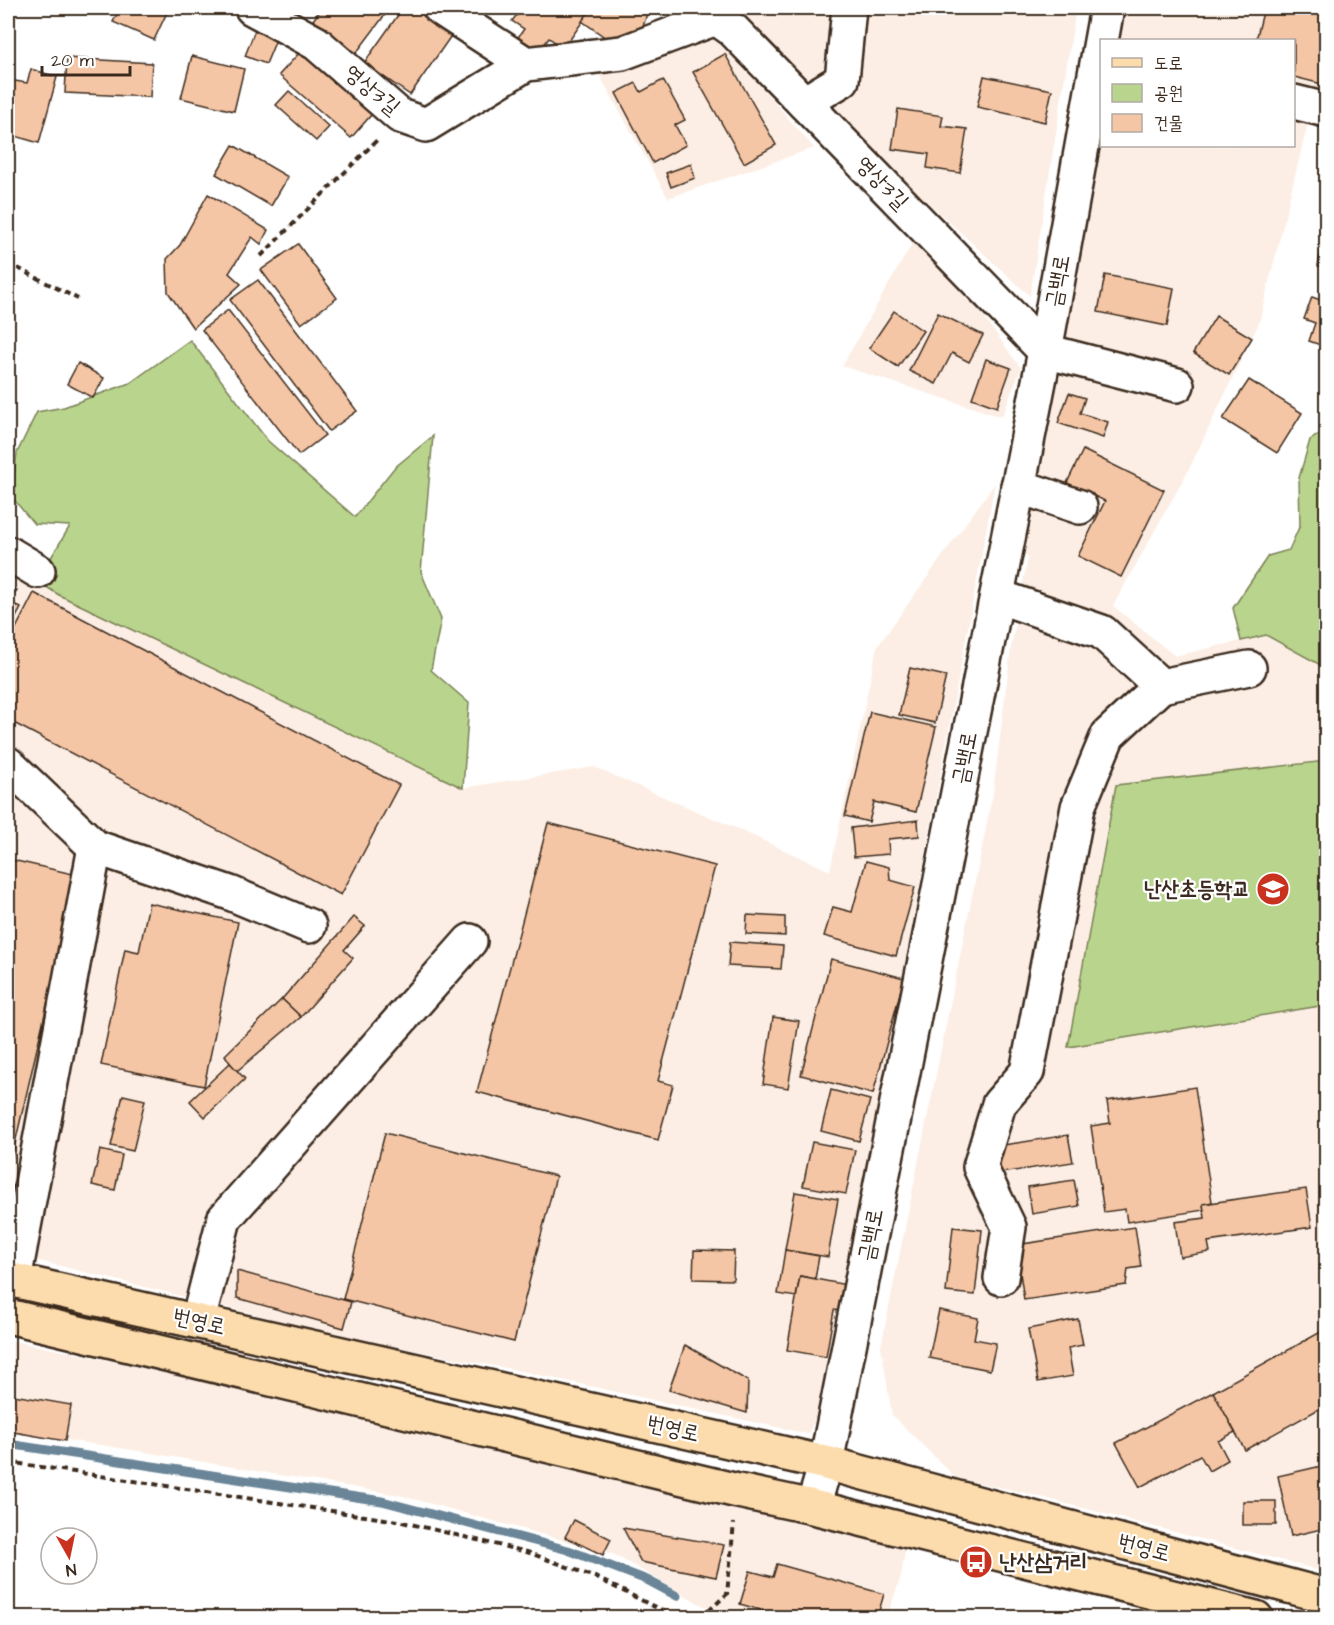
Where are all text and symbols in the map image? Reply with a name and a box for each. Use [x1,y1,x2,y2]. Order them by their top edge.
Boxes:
scale bar [42,39,130,77]
legend [1100,39,1295,147]
text: 20 m [51,48,94,73]
text: 도로 [1154,51,1183,76]
street label: 영상3길 [337,57,407,123]
text: 공원 [1154,81,1183,106]
text: 건물 [1154,111,1183,136]
street label: 영상3길 [849,149,916,217]
street label: 금백로 [1038,252,1078,310]
street label: 금백로 [945,729,985,787]
school or university icon: 난산초등학교 [1255,871,1291,907]
place label: 난산초등학교 [1144,874,1250,905]
street label: 금백로 [851,1206,891,1264]
street label: 번영로 [170,1301,228,1343]
street label: 번영로 [644,1408,702,1450]
north arrow [39,1526,99,1586]
street label: 번영로 [1114,1526,1174,1570]
bus stop icon: 난산삼거리 [958,1544,994,1580]
place label: 난산삼거리 [999,1547,1088,1578]
text: N [65,1558,78,1581]

